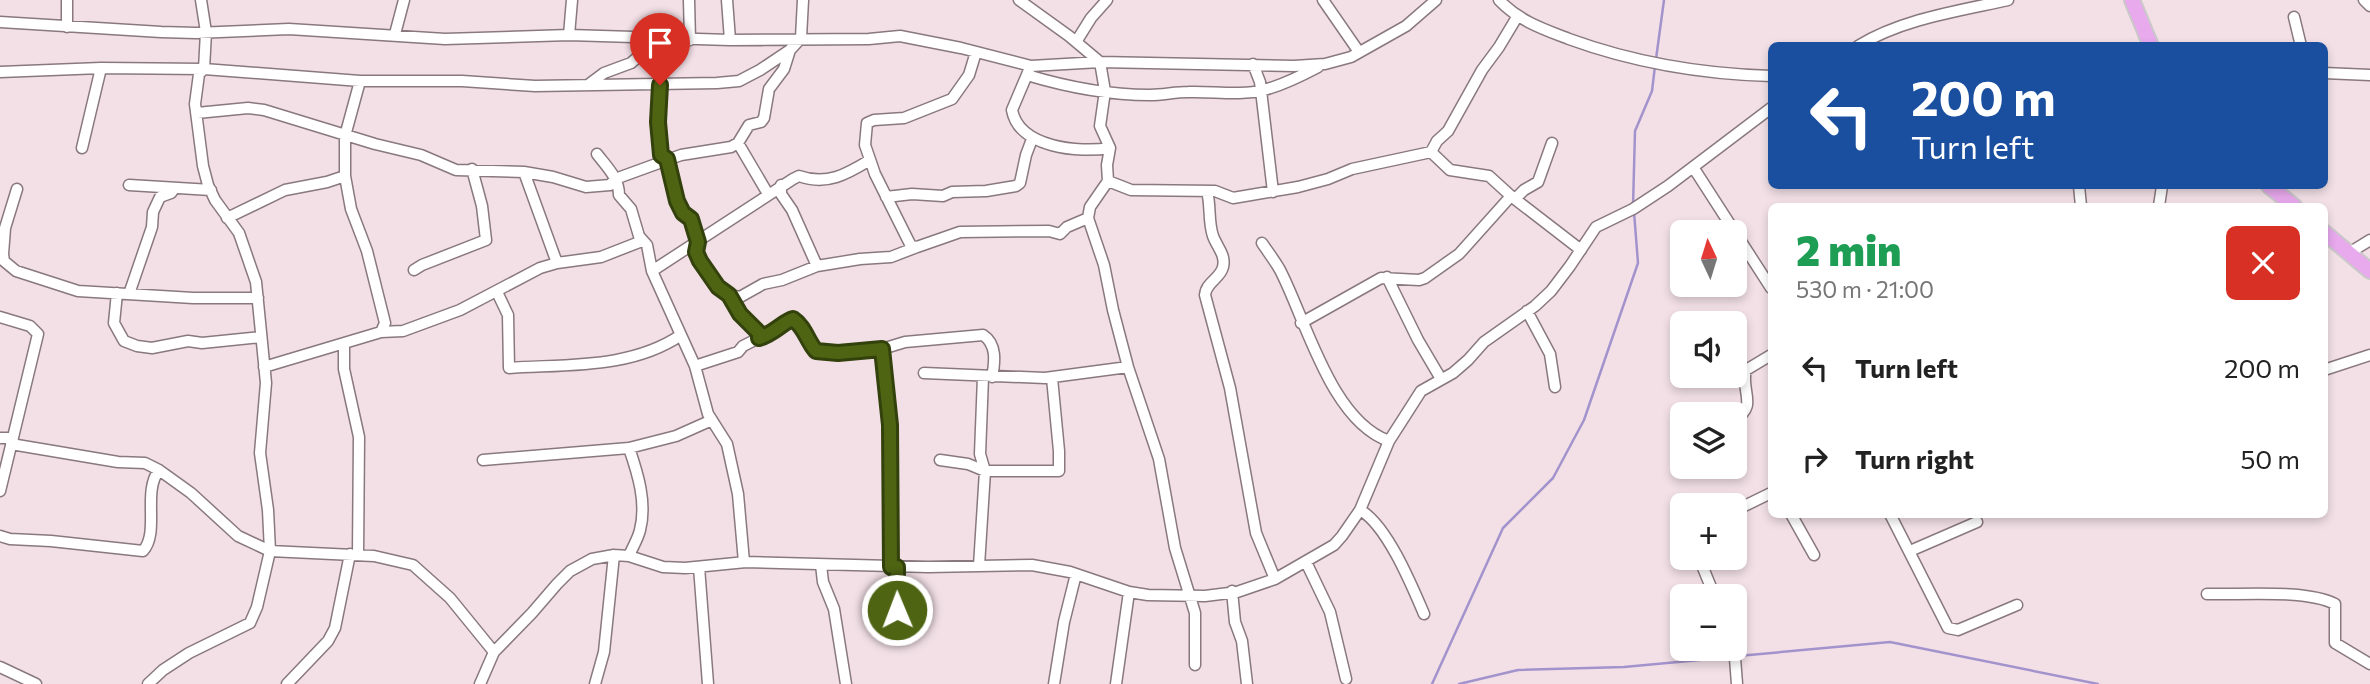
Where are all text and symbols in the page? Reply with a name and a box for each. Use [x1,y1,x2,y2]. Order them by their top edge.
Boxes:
pin [630,13,690,85]
icon: arrive [641,24,679,62]
text: 200 m [1911,66,2056,126]
icon: left [1796,70,1887,161]
text: Turn left [1911,126,2035,166]
north arrow [1670,220,1746,298]
map controls [1670,220,1747,661]
text: 2 min [1796,223,1902,275]
button: close [2226,226,2300,300]
text: 530 m · 21:00 [1796,275,1934,303]
button: sound [1670,311,1747,388]
icon: left [1796,349,1834,387]
text: Turn left [1855,352,1958,383]
text: 200 m [2224,352,2300,383]
button: layers [1670,402,1747,479]
icon: right [1796,440,1834,478]
text: Turn right [1855,443,1974,474]
text: 50 m [2240,443,2300,474]
button: + [1670,493,1747,570]
position arrow [860,573,934,647]
button: − [1670,584,1747,661]

